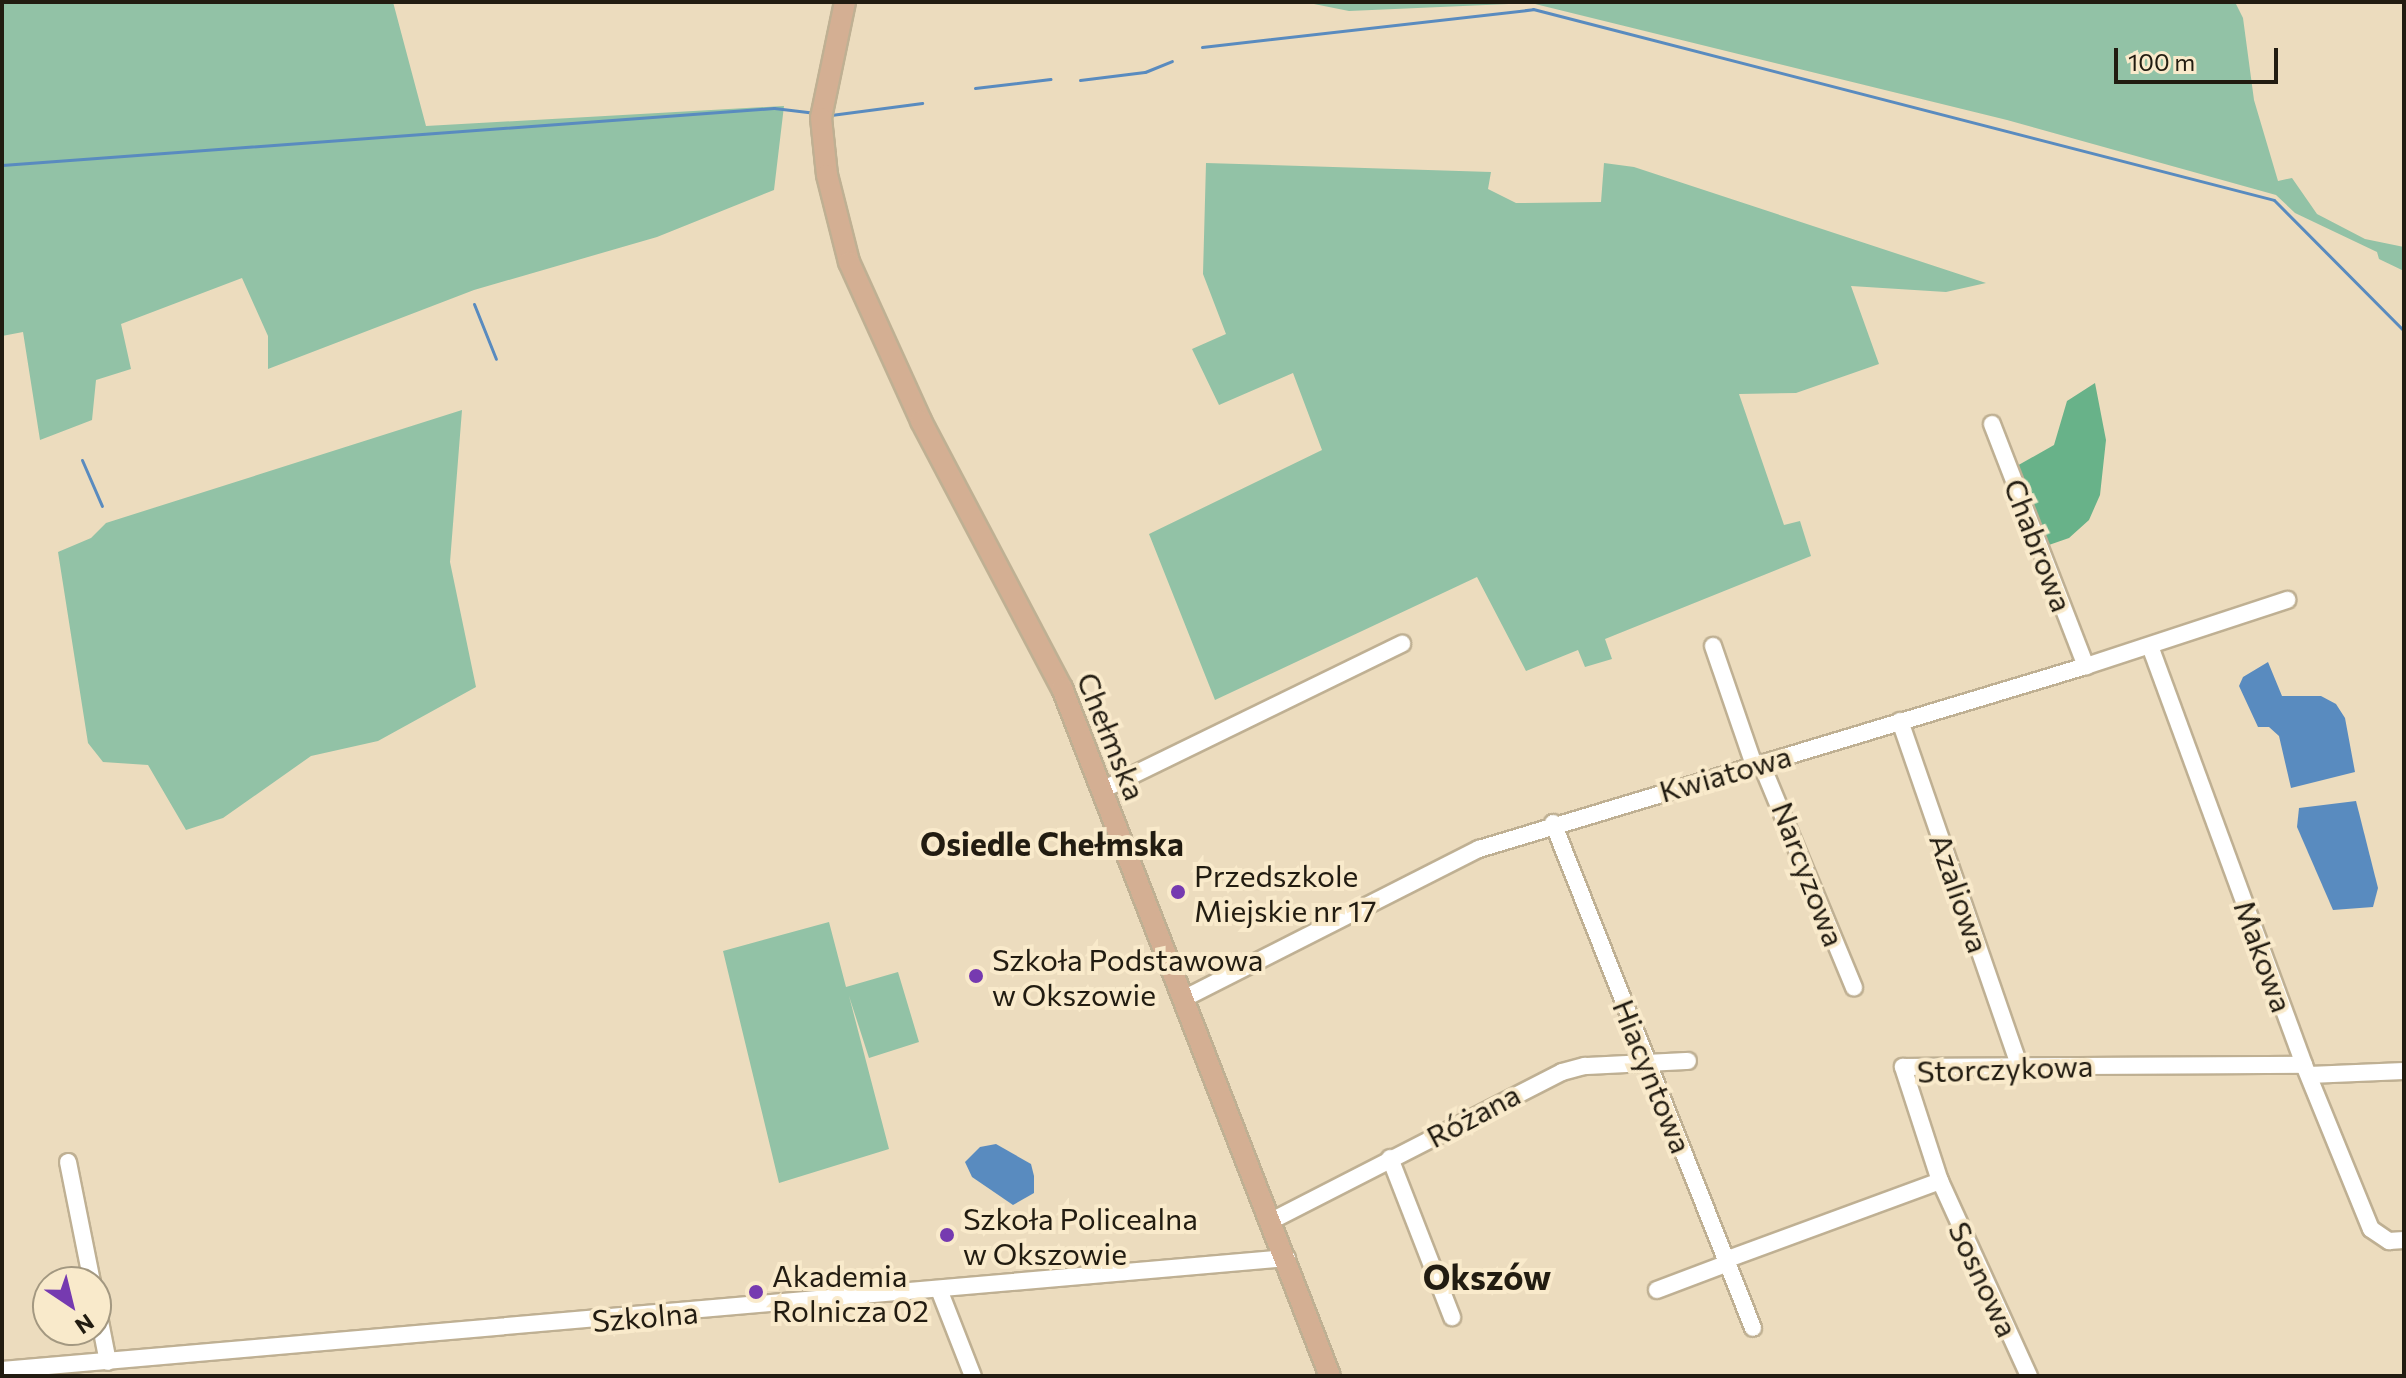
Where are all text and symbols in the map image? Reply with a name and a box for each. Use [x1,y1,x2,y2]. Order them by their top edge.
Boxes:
scale bar [2118,32,2282,82]
text: 100 m [2128,47,2195,76]
street label: Chabrowa [1997,473,2081,617]
street label: Chełmska [1070,667,1154,805]
street label: Kwiatowa [1655,737,1795,809]
street label: Narcyzowa [1765,797,1853,951]
district label: Osiedle Chełmska [920,824,1184,862]
street label: Azaliowa [1923,829,1997,957]
place label: Przedszkole Miejskie nr 17 [1194,857,1377,928]
marker: Przedszkole Miejskie nr 17 [1169,883,1187,901]
street label: Makowa [2227,895,2301,1017]
place label: Szkoła Podstawowa w Okszowie [992,941,1264,1012]
marker: Szkoła Podstawowa w Okszowie [967,967,985,985]
street label: Hiacyntowa [1606,994,1700,1158]
street label: Storczykowa [1916,1047,2094,1089]
street label: Różana [1420,1076,1526,1154]
place label: Szkoła Policealna w Okszowie [963,1200,1198,1270]
street label: Sosnowa [1942,1216,2026,1342]
marker: Szkoła Policealna w Okszowie [938,1226,956,1244]
place label: Akademia Rolnicza 02 [772,1257,929,1328]
district label: Okszów [1423,1257,1551,1297]
north arrow [32,1266,112,1346]
marker: Akademia Rolnicza 02 [747,1283,765,1301]
street label: Szkolna [590,1293,700,1339]
text: N [70,1309,99,1340]

